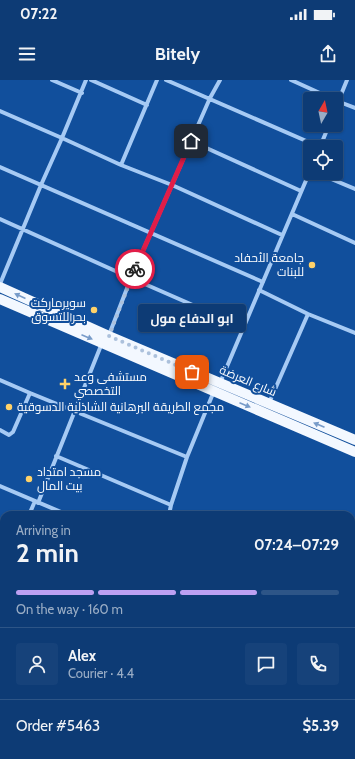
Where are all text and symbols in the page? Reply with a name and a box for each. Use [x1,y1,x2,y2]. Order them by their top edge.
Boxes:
text: 07:22 [20,5,57,23]
icon: menu [16,43,38,65]
text: Bitely [155,43,200,65]
icon: share [317,43,339,65]
north arrow [303,92,343,132]
map controls [303,92,343,180]
pin [174,124,208,158]
icon: home [180,130,202,152]
button: locate [303,140,343,180]
courier [115,249,155,289]
place label: جامعة الأحفاد للبنات [234,250,304,279]
icon: bike [124,258,146,280]
marker: جامعة الأحفاد للبنات [307,260,317,270]
one-way arrow [14,293,25,299]
place label: سوپرمارکت بحر للتسوق [31,295,86,324]
callout: ابو الدفاع مول [138,304,246,332]
marker: سوپرمارکت بحر للتسوق [89,305,99,315]
text: ابو الدفاع مول [150,310,234,326]
one-way arrow [82,334,94,340]
pin [175,355,209,389]
icon: bag [181,361,203,383]
street label: شارع العرضة [217,362,279,400]
place label: مستشفى وعد التخصصي [74,369,147,401]
marker: مستشفى وعد التخصصي [59,378,71,390]
place label: مجمع الطريقة البرهانية الشاذلية الدسوقية [17,399,224,415]
marker: مجمع الطريقة البرهانية الشاذلية الدسوقية [4,402,14,412]
one-way arrow [240,402,252,408]
one-way arrow [314,422,325,428]
place label: مسجد امتداد بيت المال [37,464,101,493]
marker: مسجد امتداد بيت المال [24,474,34,484]
text: Arriving in [16,522,71,538]
text: 07:24–07:29 [254,536,339,554]
text: 2 min [16,537,79,569]
text: On the way · 160 m [16,601,123,617]
button: person [16,643,58,685]
button: chat [245,643,287,685]
button: phone [297,643,339,685]
text: Alex [68,647,96,665]
text: Courier · 4.4 [68,665,134,681]
text: Order #5463 [16,717,100,735]
text: $5.39 [302,717,339,735]

